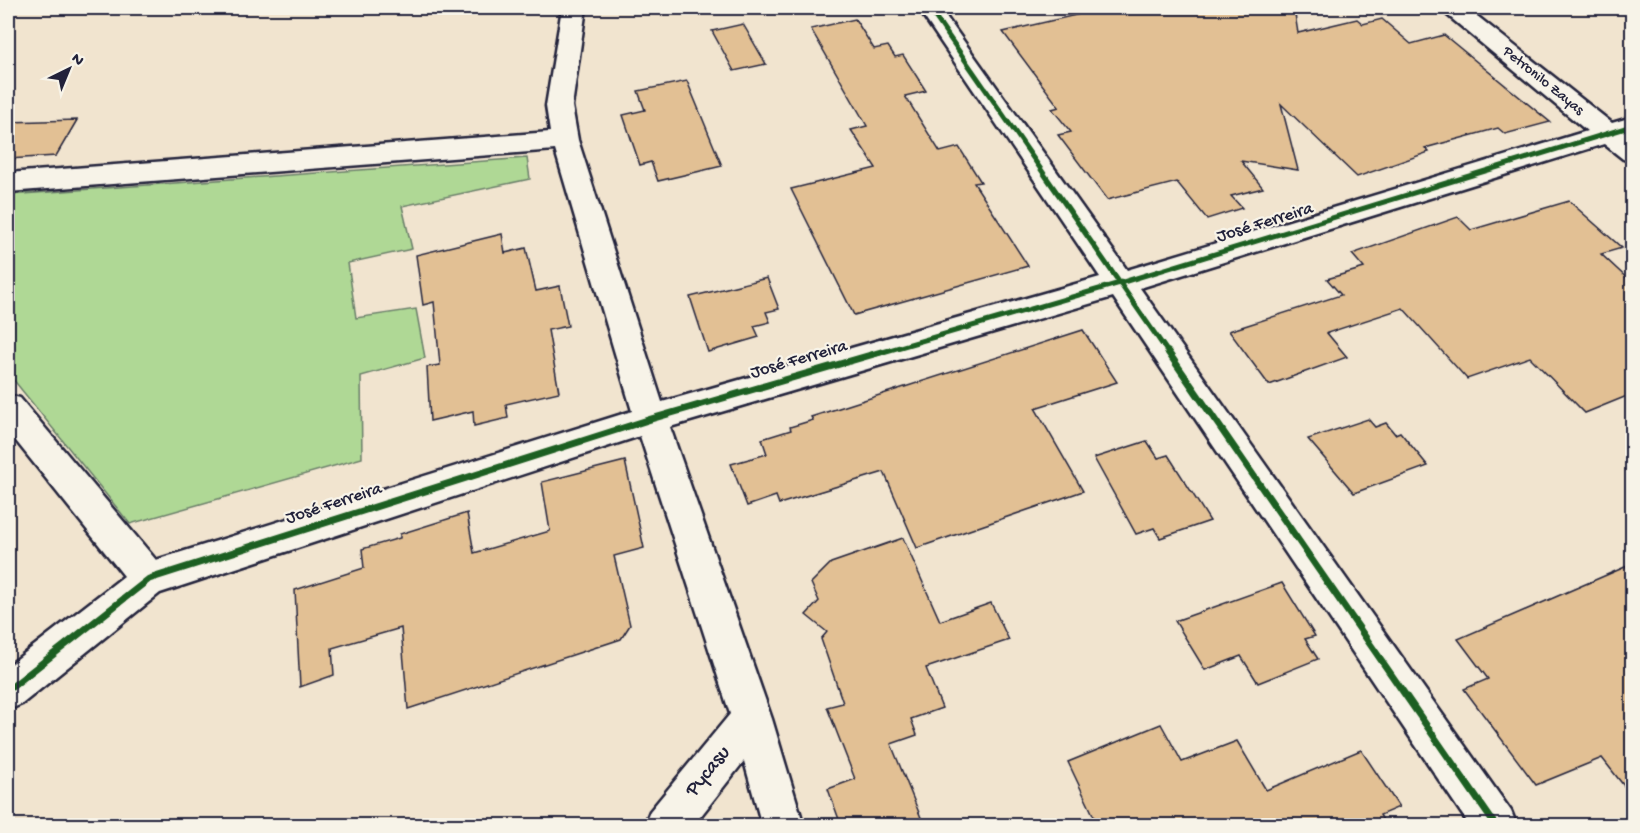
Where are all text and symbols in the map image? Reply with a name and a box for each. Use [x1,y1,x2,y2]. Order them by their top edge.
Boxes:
north arrow [39,39,99,99]
street label: Petronilo Zayas [1498,42,1588,120]
text: N [67,50,88,71]
street label: José Ferreira [1214,198,1317,248]
street label: José Ferreira [748,336,851,384]
street label: José Ferreira [283,478,386,529]
street label: Pycasu [680,741,737,803]

